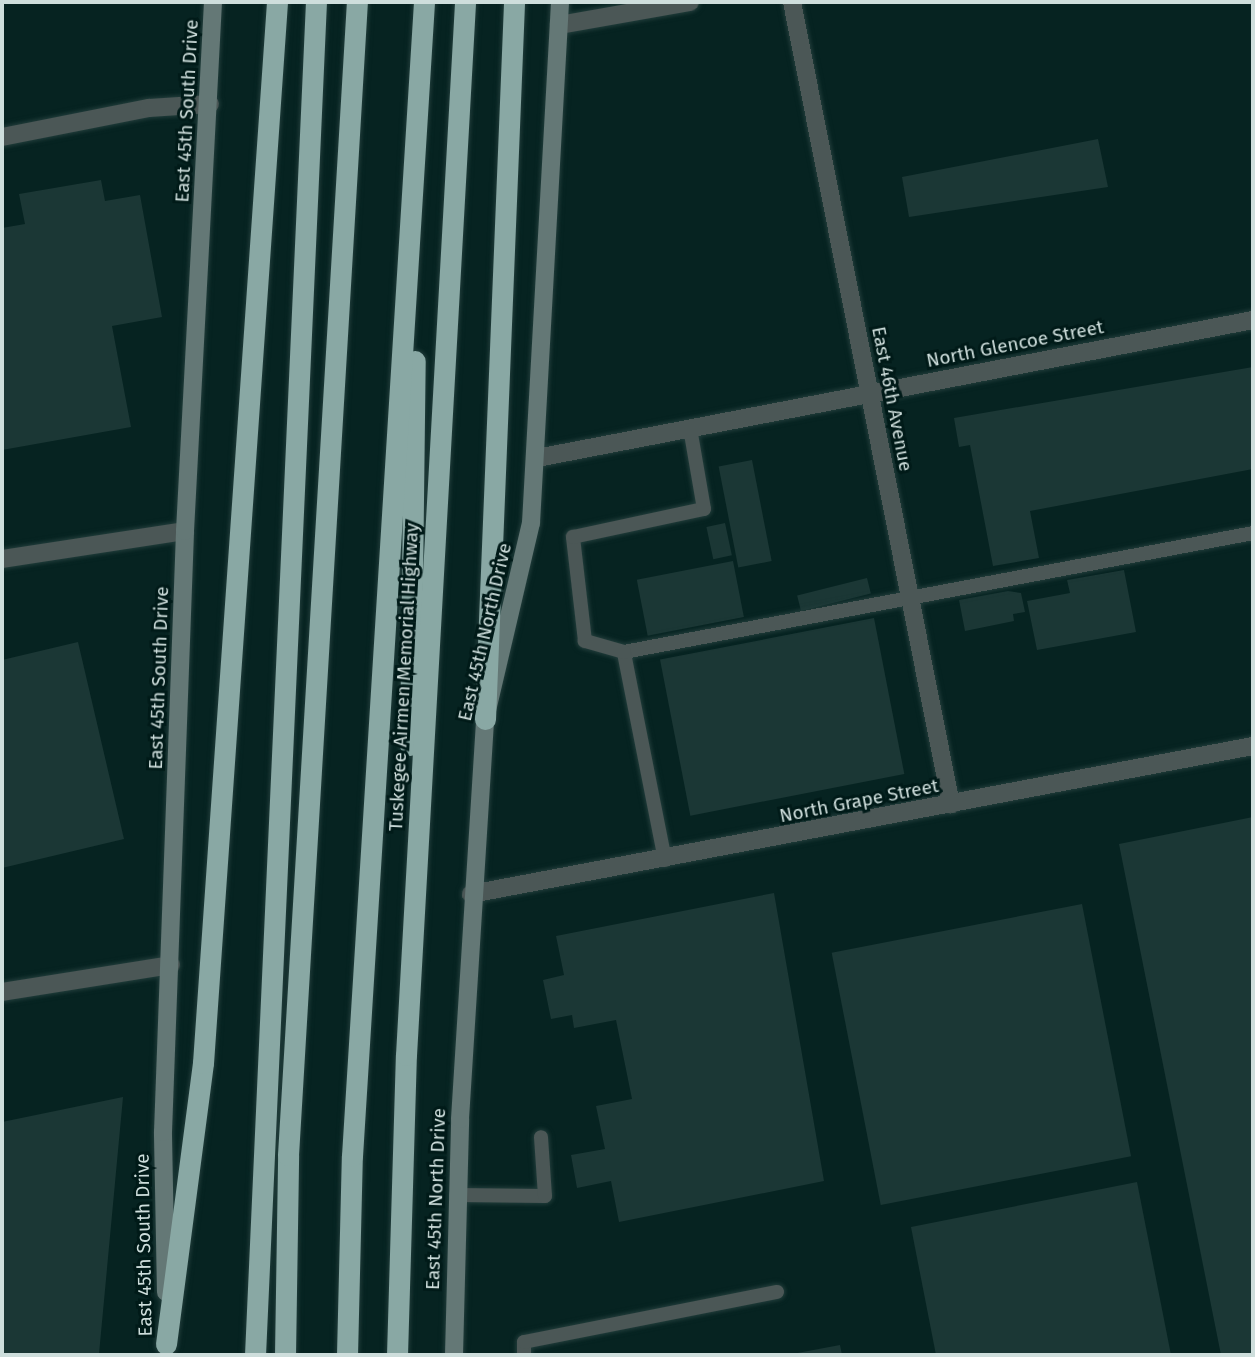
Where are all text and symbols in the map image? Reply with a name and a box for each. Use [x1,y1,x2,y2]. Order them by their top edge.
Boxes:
street label: East 45th South Drive [171,19,203,203]
street label: North Glencoe Street [924,316,1106,372]
street label: East 46th Avenue [867,325,917,473]
street label: Tuskegee Airmen Memorial Highway [385,522,423,832]
street label: East 45th North Drive [453,541,517,723]
street label: East 45th South Drive [144,586,174,770]
street label: North Grape Street [777,774,941,828]
street label: East 45th North Drive [421,1108,451,1290]
street label: East 45th South Drive [131,1153,157,1337]

